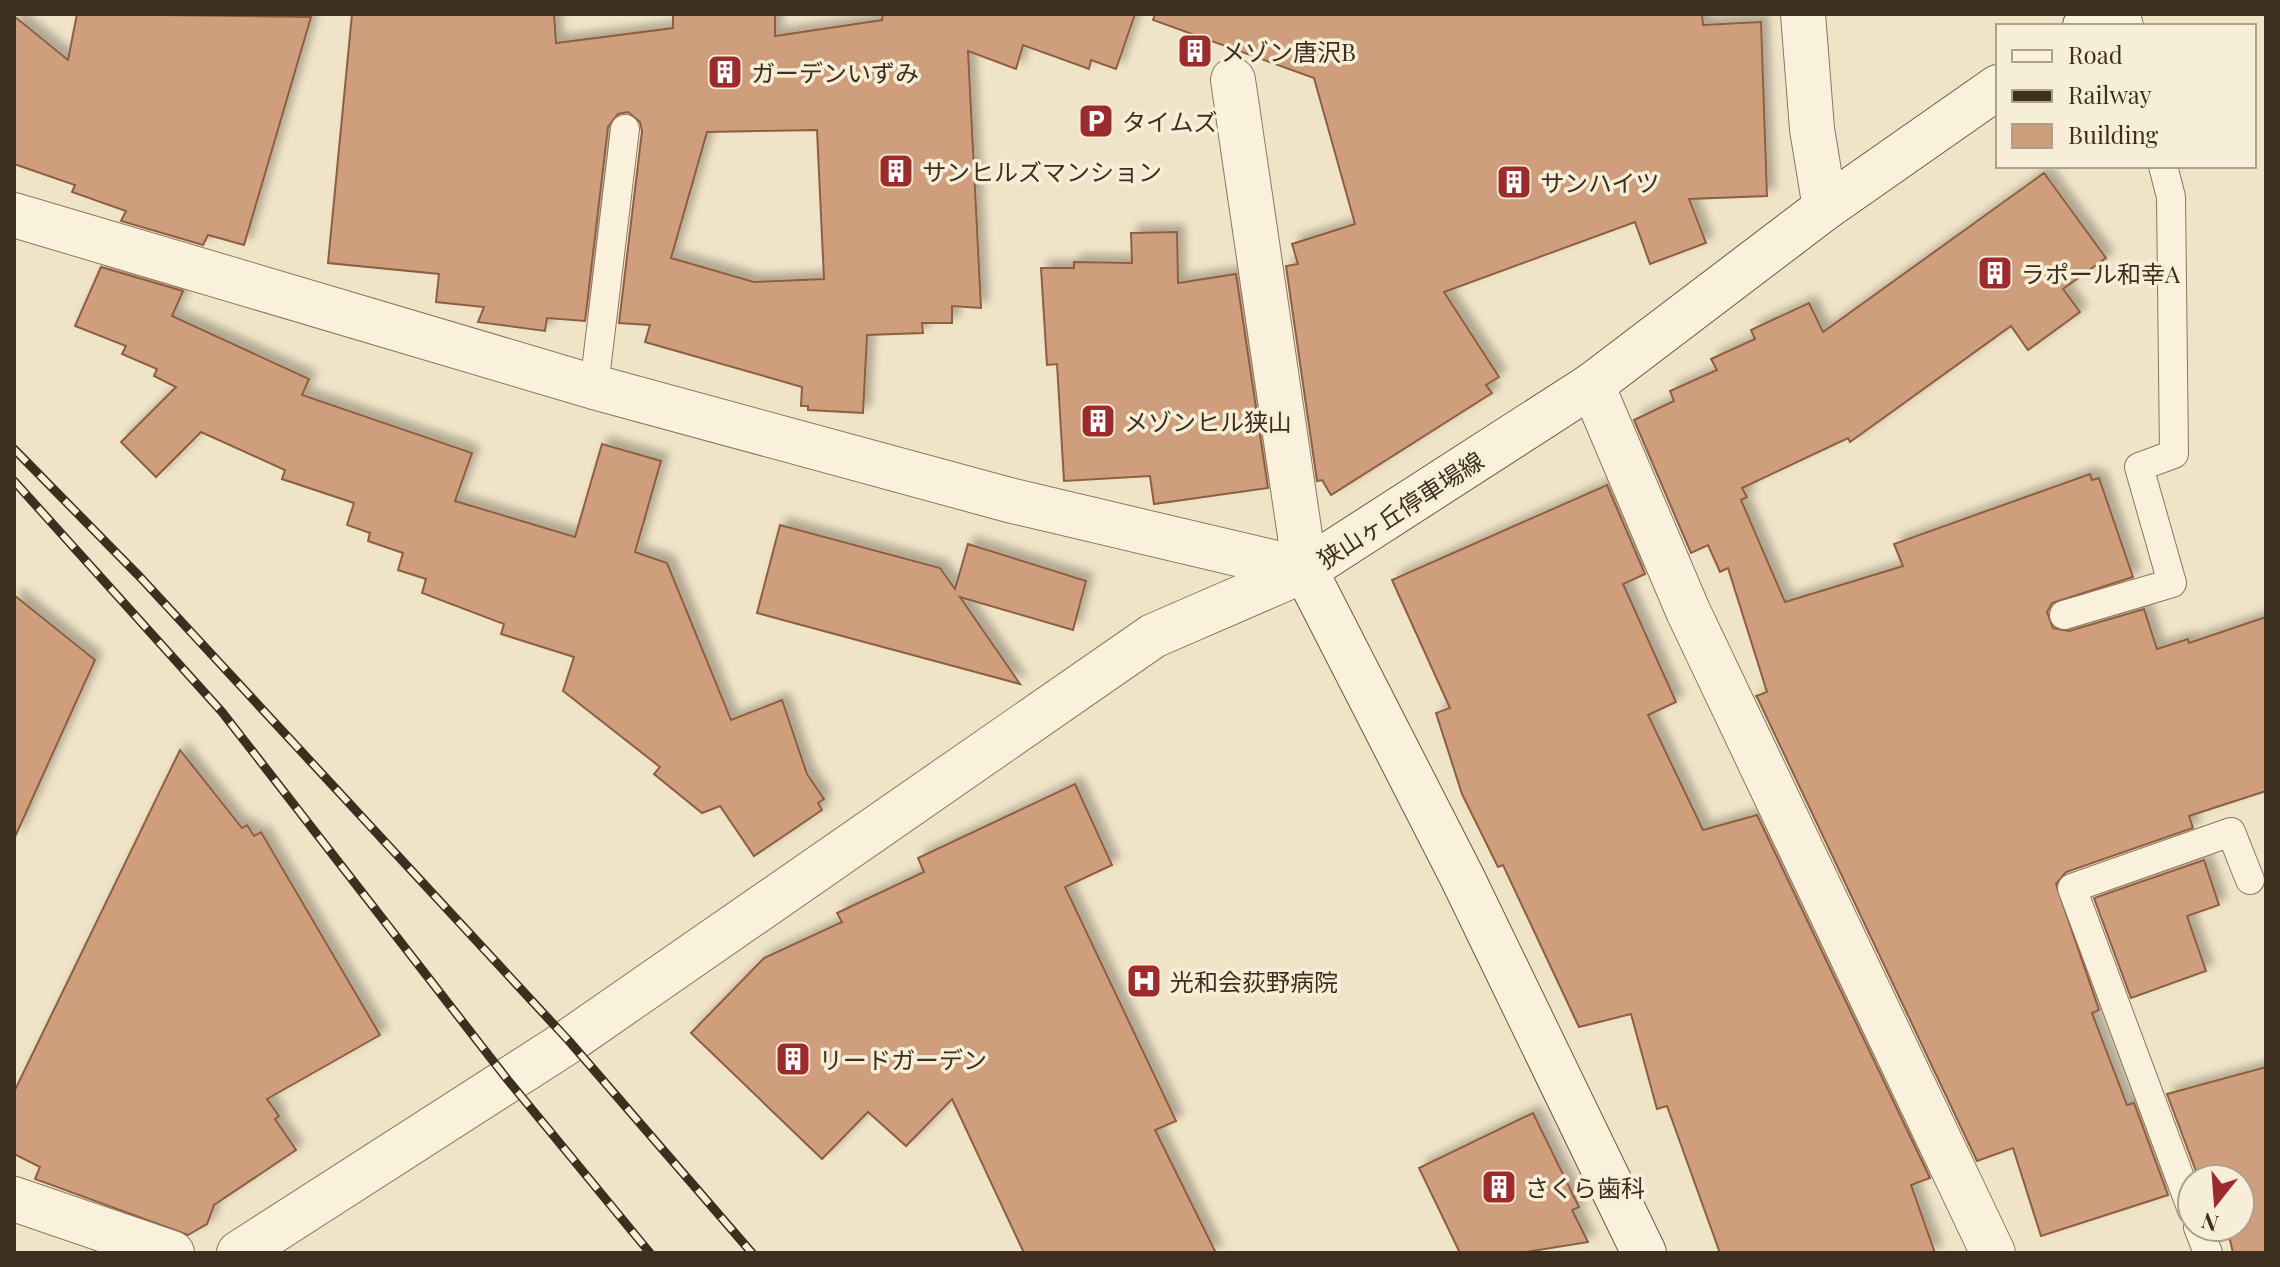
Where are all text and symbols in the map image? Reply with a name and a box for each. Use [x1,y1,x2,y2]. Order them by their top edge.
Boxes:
legend [1996,24,2256,168]
building icon: メゾン唐沢B [1176,32,1214,70]
place label: メゾン唐沢B [1221,35,1356,67]
text: Road [2068,38,2123,70]
building icon: ガーデンいずみ [706,53,744,91]
place label: ガーデンいずみ [751,56,919,88]
text: Railway [2068,78,2152,110]
parking icon: タイムズ [1077,102,1115,140]
place label: タイムズ [1122,105,1218,137]
text: Building [2068,118,2159,150]
building icon: サンヒルズマンション [877,152,915,190]
place label: サンヒルズマンション [922,155,1162,187]
building icon: サンハイツ [1495,163,1533,201]
place label: サンハイツ [1540,166,1660,198]
building icon: ラポール和幸A [1976,254,2014,292]
place label: ラポール和幸A [2021,257,2181,289]
building icon: メゾンヒル狭山 [1079,402,1117,440]
place label: メゾンヒル狭山 [1124,405,1292,437]
street label: 狭山ヶ丘停車場線 [1311,443,1489,575]
hospital icon: 光和会荻野病院 [1125,962,1163,1000]
place label: 光和会荻野病院 [1170,965,1338,997]
building icon: リードガーデン [774,1040,812,1078]
place label: リードガーデン [819,1043,987,1075]
north arrow [2176,1163,2256,1243]
building icon: さくら歯科 [1480,1168,1518,1206]
place label: さくら歯科 [1525,1171,1645,1203]
text: N [2198,1206,2222,1240]

